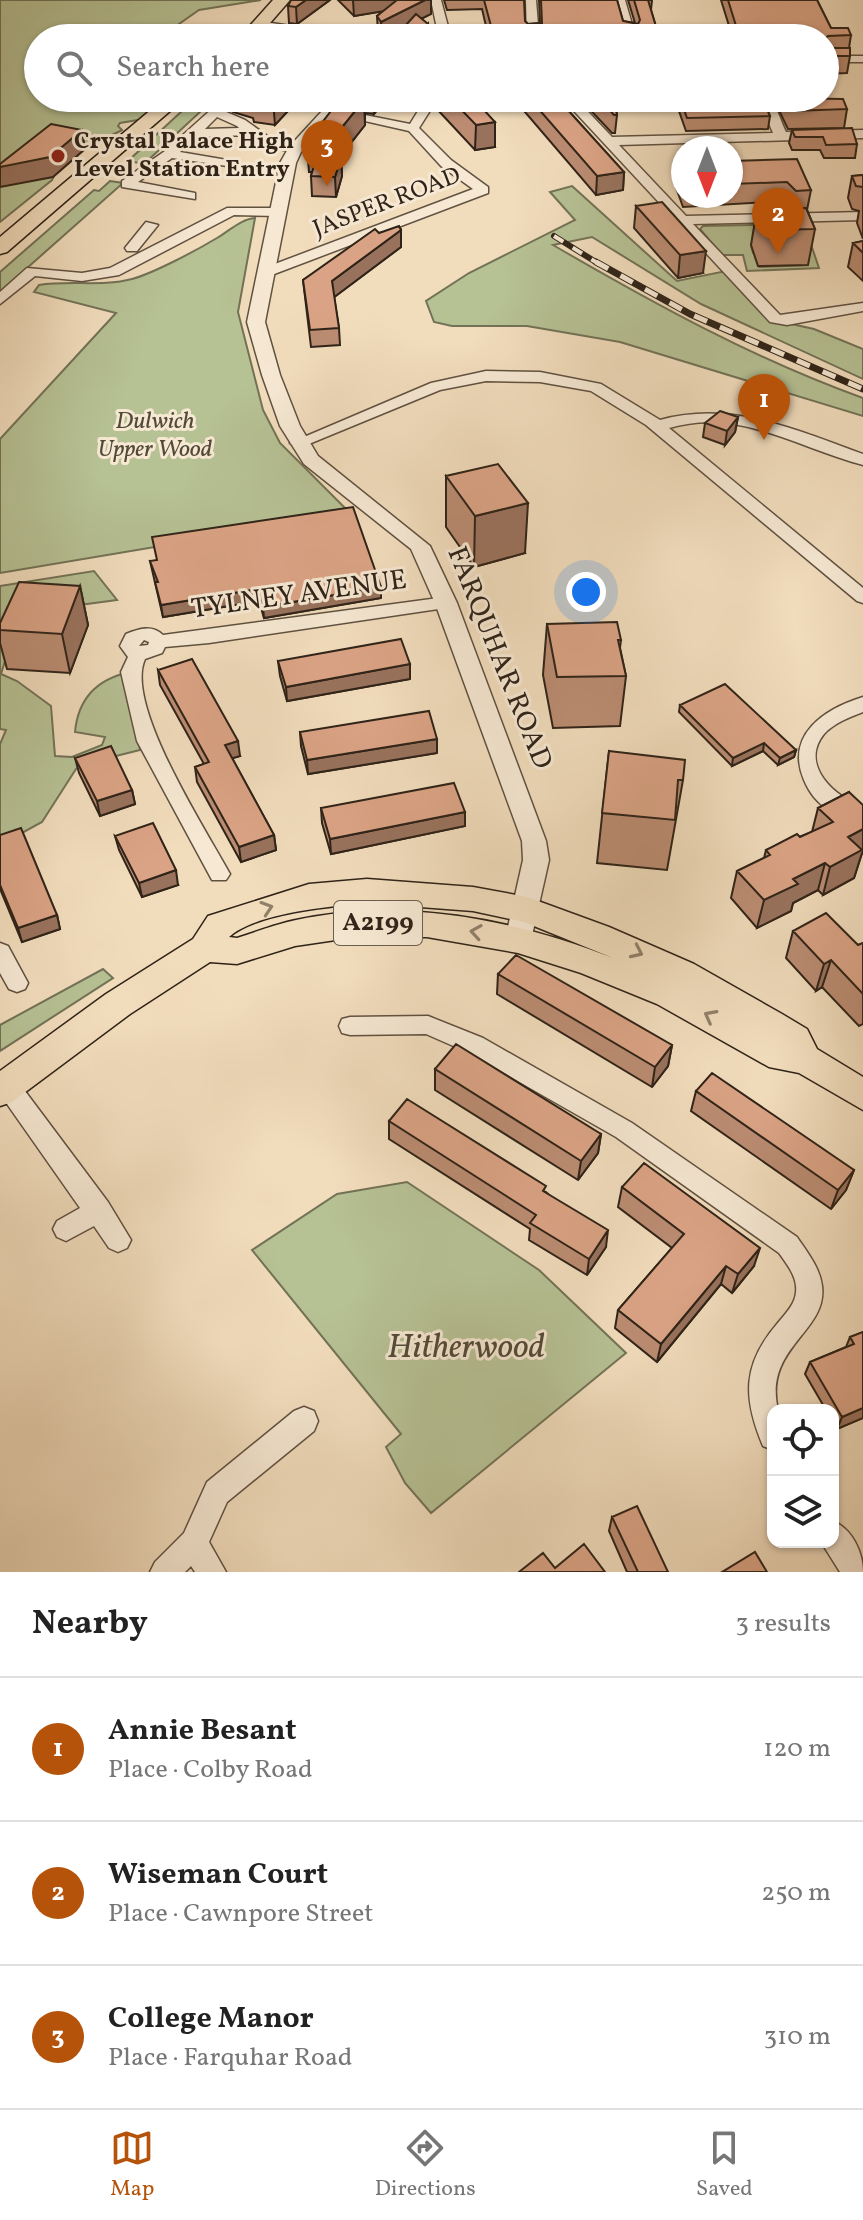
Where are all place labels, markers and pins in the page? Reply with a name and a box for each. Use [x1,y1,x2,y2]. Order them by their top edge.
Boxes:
pin: 3 [301,120,353,186]
place label: Crystal Palace High Level Station Entry [74,125,294,187]
marker: Crystal Palace High Level Station Entry [49,147,67,165]
pin: 2 [752,188,804,254]
pin: 1 [738,374,790,440]

